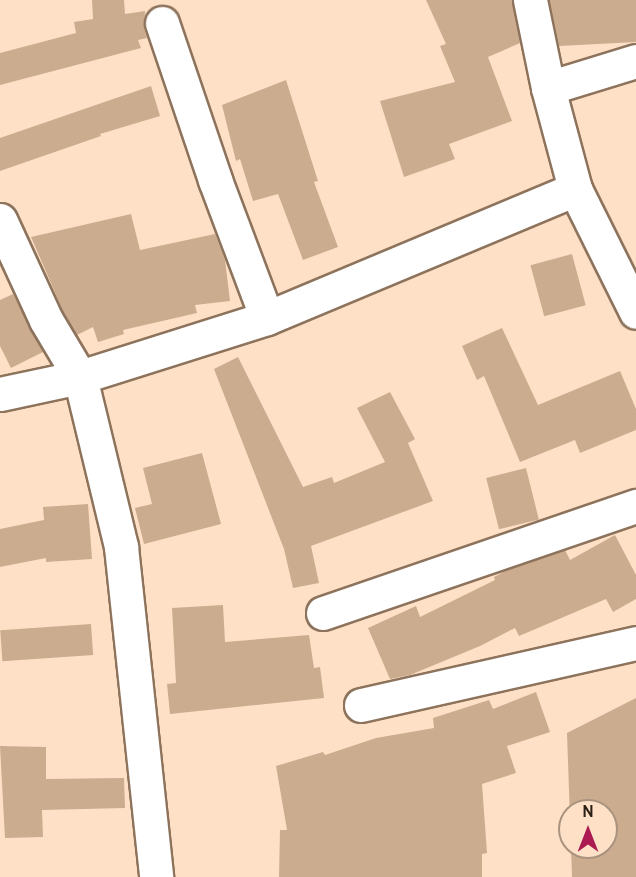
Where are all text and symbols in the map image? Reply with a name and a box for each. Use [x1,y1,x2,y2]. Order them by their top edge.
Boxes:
north arrow [558,799,618,859]
text: N [582,803,594,823]

